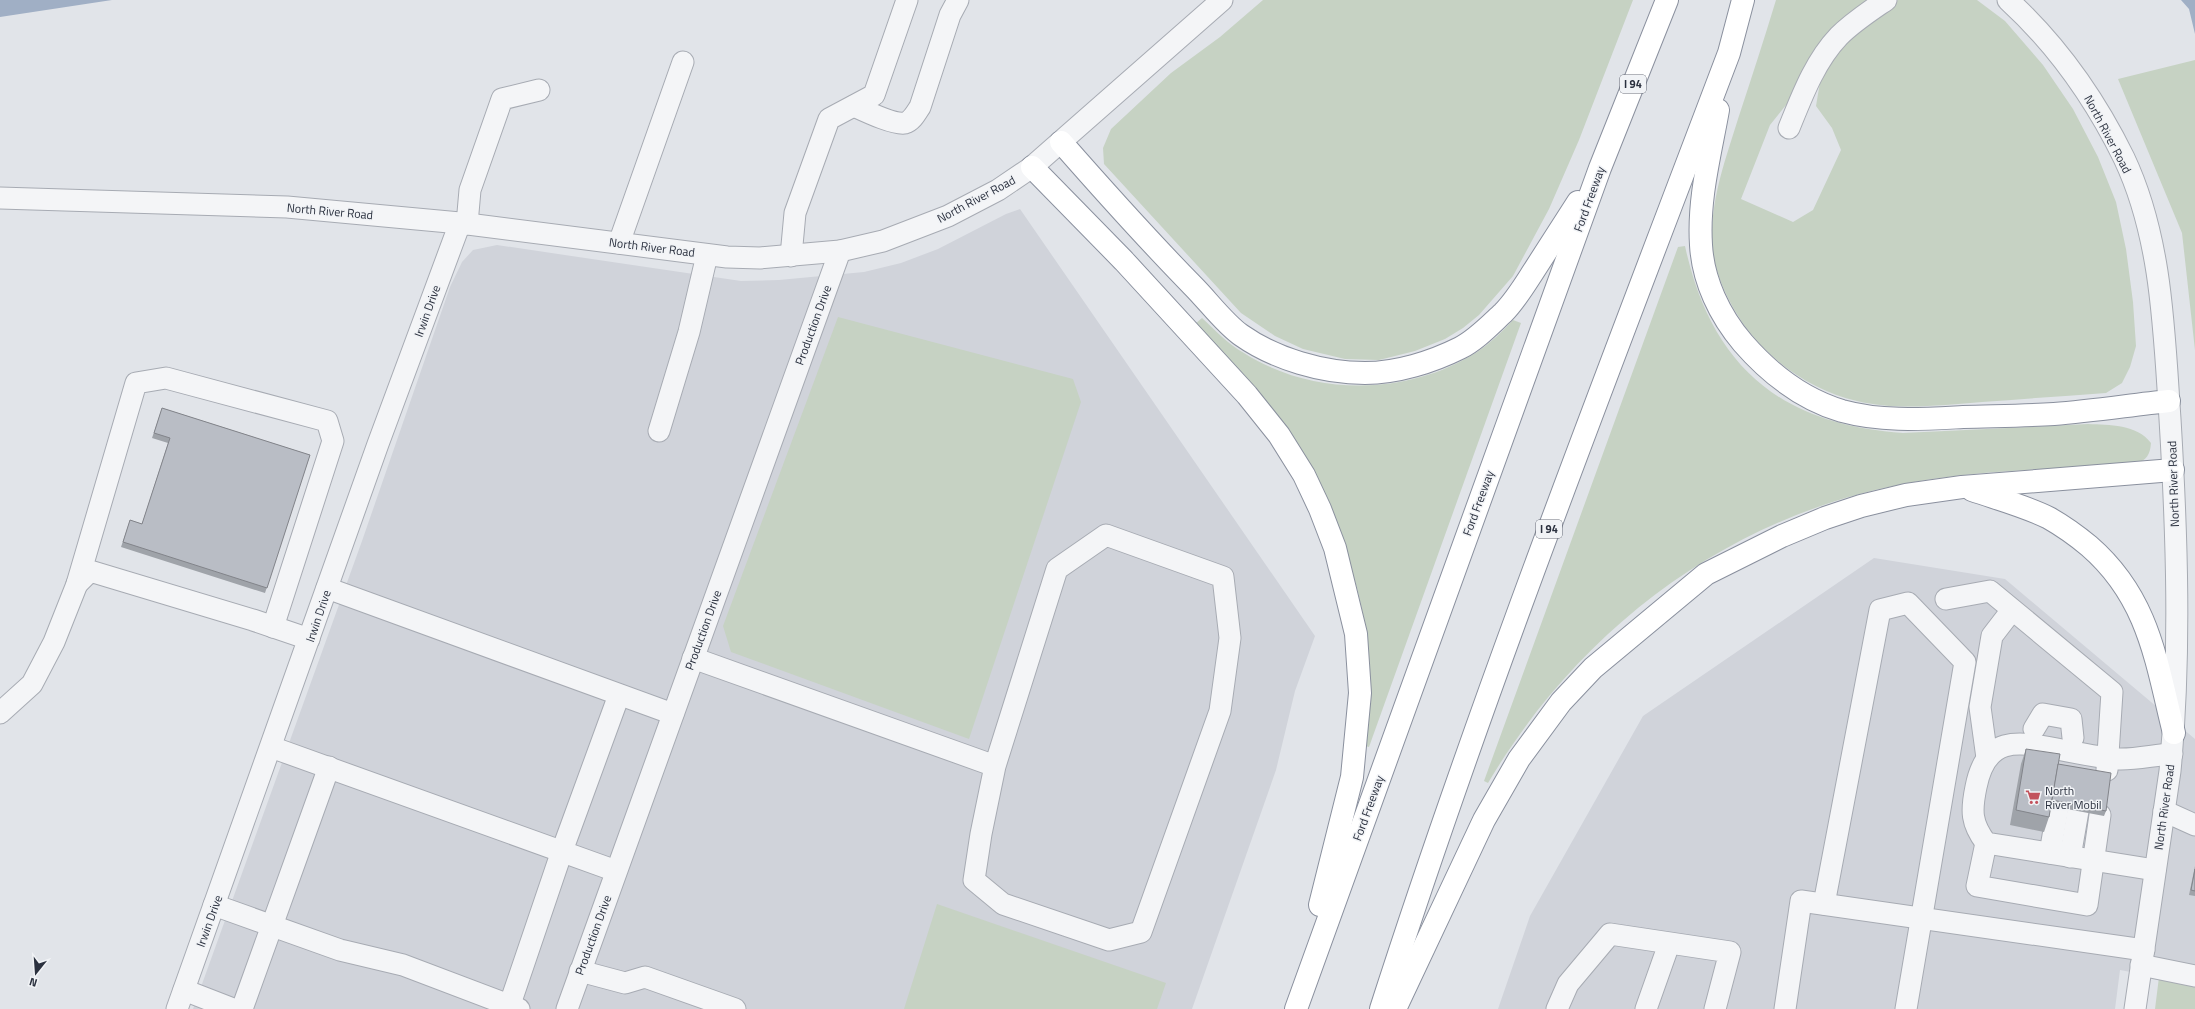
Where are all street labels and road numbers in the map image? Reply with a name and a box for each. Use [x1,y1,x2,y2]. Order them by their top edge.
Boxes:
road number: I 94 [1620,75,1646,93]
street label: North River Road [2079,91,2137,177]
street label: Ford Freeway [1568,163,1610,234]
street label: North River Road [933,170,1019,228]
street label: North River Road [286,198,374,224]
street label: North River Road [608,232,696,262]
street label: Irwin Drive [409,282,445,340]
street label: Production Drive [790,282,836,368]
street label: North River Road [2162,441,2184,527]
street label: Ford Freeway [1457,467,1499,538]
road number: I 94 [1536,520,1562,538]
street label: Irwin Drive [300,587,336,645]
street label: Production Drive [680,587,726,673]
street label: North River Road [2149,763,2179,851]
street label: Ford Freeway [1347,772,1389,843]
street label: Irwin Drive [191,892,227,950]
street label: Production Drive [570,892,616,978]

